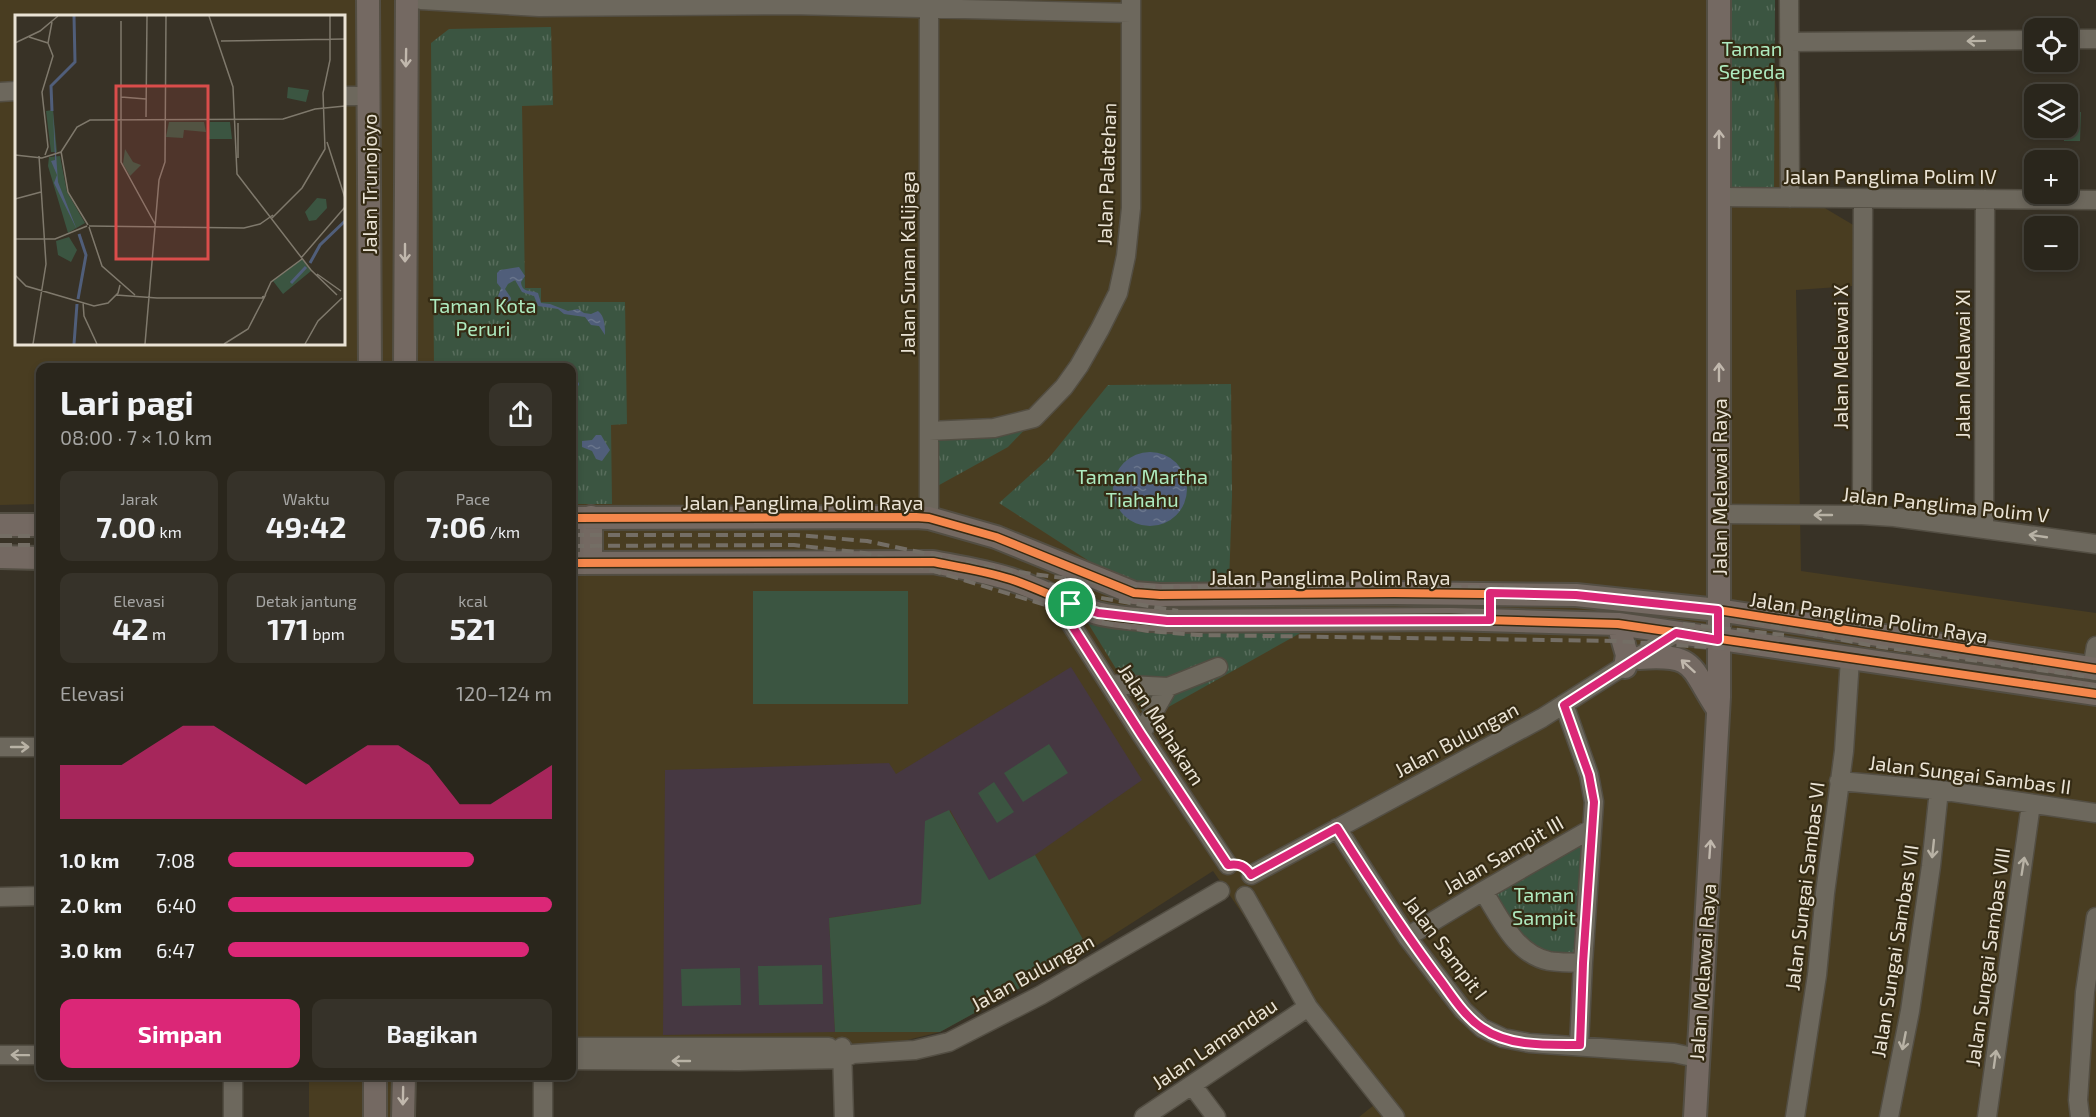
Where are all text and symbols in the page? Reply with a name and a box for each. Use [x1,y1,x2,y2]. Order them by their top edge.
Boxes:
inset map [15,15,345,345]
map controls [2024,18,2078,270]
button: locate [2024,18,2078,72]
one-way arrow [1966,35,1986,47]
park label: Taman Sepeda [1719,36,1785,83]
one-way arrow [400,48,412,68]
button: layers [2024,84,2078,138]
street label: Jalan Palatehan [1092,102,1120,246]
street label: Jalan Trunojoyo [357,114,381,254]
one-way arrow [1713,129,1725,149]
button: + [2024,150,2078,204]
street label: Jalan Panglima Polim IV [1783,164,1997,188]
street label: Jalan Sunan Kalijaga [895,171,919,355]
button: − [2024,216,2078,270]
one-way arrow [399,243,411,263]
street label: Jalan Melawai X [1828,285,1852,429]
street label: Jalan Melawai XI [1950,289,1974,439]
park label: Taman Kota Peruri [430,293,536,340]
one-way arrow [1713,362,1725,382]
text: Lari pagi [60,382,194,422]
button: share [489,383,552,446]
street label: Jalan Melawai Raya [1707,398,1731,576]
text: 08:00 · 7 × 1.0 km [60,425,212,449]
park label: Taman Martha Tiahahu [1076,464,1208,511]
street label: Jalan Panglima Polim V [1841,481,2051,527]
text: Jarak [120,489,158,508]
text: Waktu [282,489,330,508]
text: Pace [456,489,490,508]
street label: Jalan Panglima Polim Raya [683,490,923,514]
text: 7.00 [96,508,156,544]
text: 49:42 [265,508,347,544]
text: 7:06 [426,508,486,544]
one-way arrow [1814,509,1834,521]
text: km [156,522,182,541]
text: /km [486,522,520,541]
one-way arrow [2029,530,2048,541]
street label: Jalan Panglima Polim Raya [1210,565,1450,589]
pin [1045,578,1096,629]
street label: Jalan Panglima Polim Raya [1748,586,1990,648]
icon: arrive [1054,587,1087,620]
text: Elevasi [113,591,165,610]
text: Detak jantung [255,591,357,610]
text: kcal [458,591,488,610]
text: 42 [112,610,148,646]
text: 171 [267,610,309,646]
text: 521 [450,610,496,646]
text: m [148,624,166,643]
text: bpm [309,624,345,643]
street label: Jalan Mahakam [1114,659,1210,789]
one-way arrow [1681,659,1696,673]
text: Elevasi [60,681,124,705]
text: 120–124 m [456,681,552,705]
street label: Jalan Bulungan [1390,696,1522,782]
one-way arrow [10,741,30,753]
street label: Jalan Sungai Sambas II [1867,750,2073,798]
street label: Jalan Sungai Sambas VI [1779,780,1829,992]
street label: Jalan Sampit III [1439,810,1567,898]
one-way arrow [1927,838,1938,858]
one-way arrow [1705,839,1716,859]
street label: Jalan Sungai Sambas VII [1865,843,1923,1059]
street label: Jalan Sungai Sambas VIII [1960,846,2014,1068]
text: 1.0 km [60,848,119,872]
text: 7:08 [156,848,195,872]
one-way arrow [2017,857,2028,876]
park label: Taman Sampit [1512,882,1576,929]
street label: Jalan Melawai Raya [1684,883,1720,1061]
street label: Jalan Sampit I [1399,890,1493,1004]
text: 2.0 km [60,893,122,917]
text: 6:40 [156,893,197,917]
street label: Jalan Bulungan [966,928,1098,1016]
text: 3.0 km [60,938,122,962]
text: 6:47 [156,938,195,962]
street label: Jalan Lamandau [1147,992,1281,1094]
button: Simpan [60,999,300,1068]
button: Bagikan [312,999,552,1068]
one-way arrow [1898,1031,1909,1051]
one-way arrow [11,1049,31,1061]
one-way arrow [1989,1050,2000,1069]
one-way arrow [671,1055,691,1067]
one-way arrow [397,1086,409,1106]

